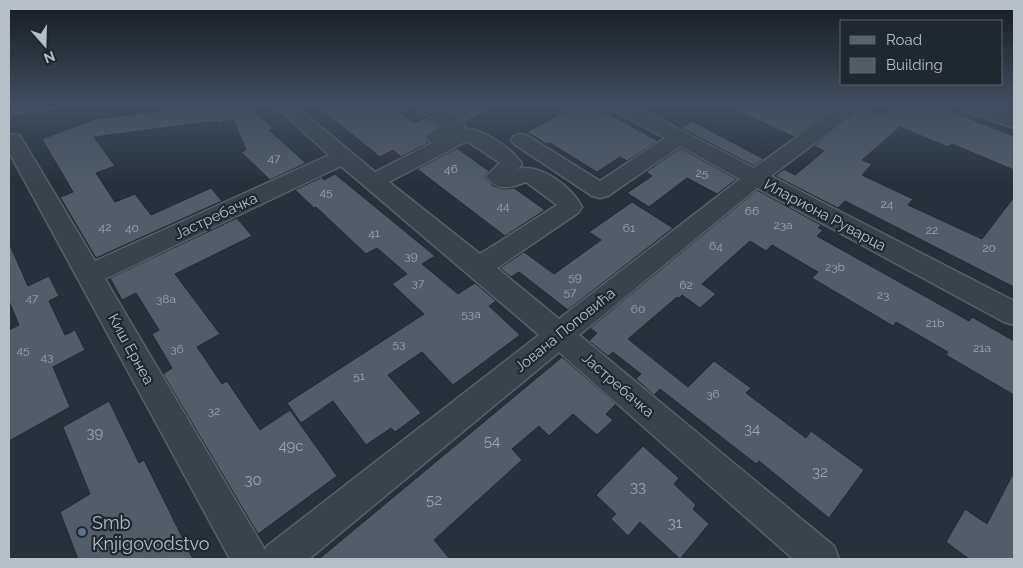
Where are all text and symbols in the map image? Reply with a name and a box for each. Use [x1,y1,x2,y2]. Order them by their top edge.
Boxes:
north arrow [20,20,70,70]
legend [840,20,1003,85]
text: Road [886,31,922,49]
text: N [42,48,57,67]
text: Building [886,56,943,74]
house number: 47 [268,151,281,165]
house number: 46 [444,162,458,176]
house number: 25 [696,166,709,180]
street label: Илариона Руварца [761,175,889,255]
house number: 45 [319,185,333,199]
street label: Јастребачка [172,189,260,243]
house number: 24 [881,197,894,211]
house number: 44 [496,199,510,213]
house number: 66 [745,204,759,218]
house number: 23a [773,218,793,232]
house number: 42 [99,220,111,234]
house number: 40 [125,221,139,235]
house number: 61 [623,221,635,235]
house number: 22 [926,223,938,237]
house number: 41 [368,226,380,240]
house number: 64 [709,239,723,253]
house number: 20 [982,241,996,255]
house number: 39 [404,249,418,263]
house number: 23b [825,260,845,274]
house number: 59 [568,270,582,284]
house number: 37 [412,276,425,290]
house number: 62 [679,278,693,292]
street label: Јована Поповића [511,284,619,376]
house number: 57 [564,285,577,299]
house number: 23 [877,288,889,302]
house number: 47 [26,291,39,305]
house number: 38a [156,292,176,306]
house number: 60 [631,302,645,316]
house number: 53a [461,307,481,321]
street label: Киш Ернеа [104,310,158,388]
house number: 21b [926,316,944,330]
house number: 53 [393,337,405,351]
house number: 21a [973,341,991,355]
house number: 36 [170,342,184,356]
house number: 45 [16,343,30,357]
street label: Јастребачка [578,349,658,421]
house number: 43 [41,350,53,364]
house number: 51 [353,369,365,383]
house number: 36 [706,387,720,401]
house number: 32 [208,404,220,418]
house number: 34 [744,420,760,438]
house number: 39 [87,424,104,442]
house number: 54 [484,432,500,450]
house number: 49c [278,437,304,455]
house number: 32 [812,463,828,481]
house number: 30 [244,471,262,489]
house number: 33 [630,478,646,496]
house number: 52 [426,491,442,509]
place label: Smb Knjigovodstvo [92,512,210,554]
house number: 31 [668,514,683,532]
marker: Smb Knjigovodstvo [76,526,88,538]

